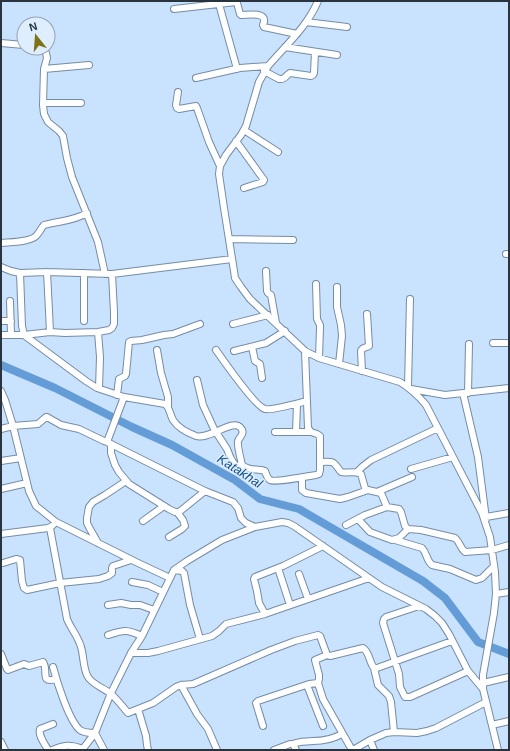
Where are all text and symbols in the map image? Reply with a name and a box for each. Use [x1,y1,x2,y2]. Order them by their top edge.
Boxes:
north arrow [16,16,56,56]
text: N [28,20,39,33]
water label: Katakhal [215,451,266,492]

